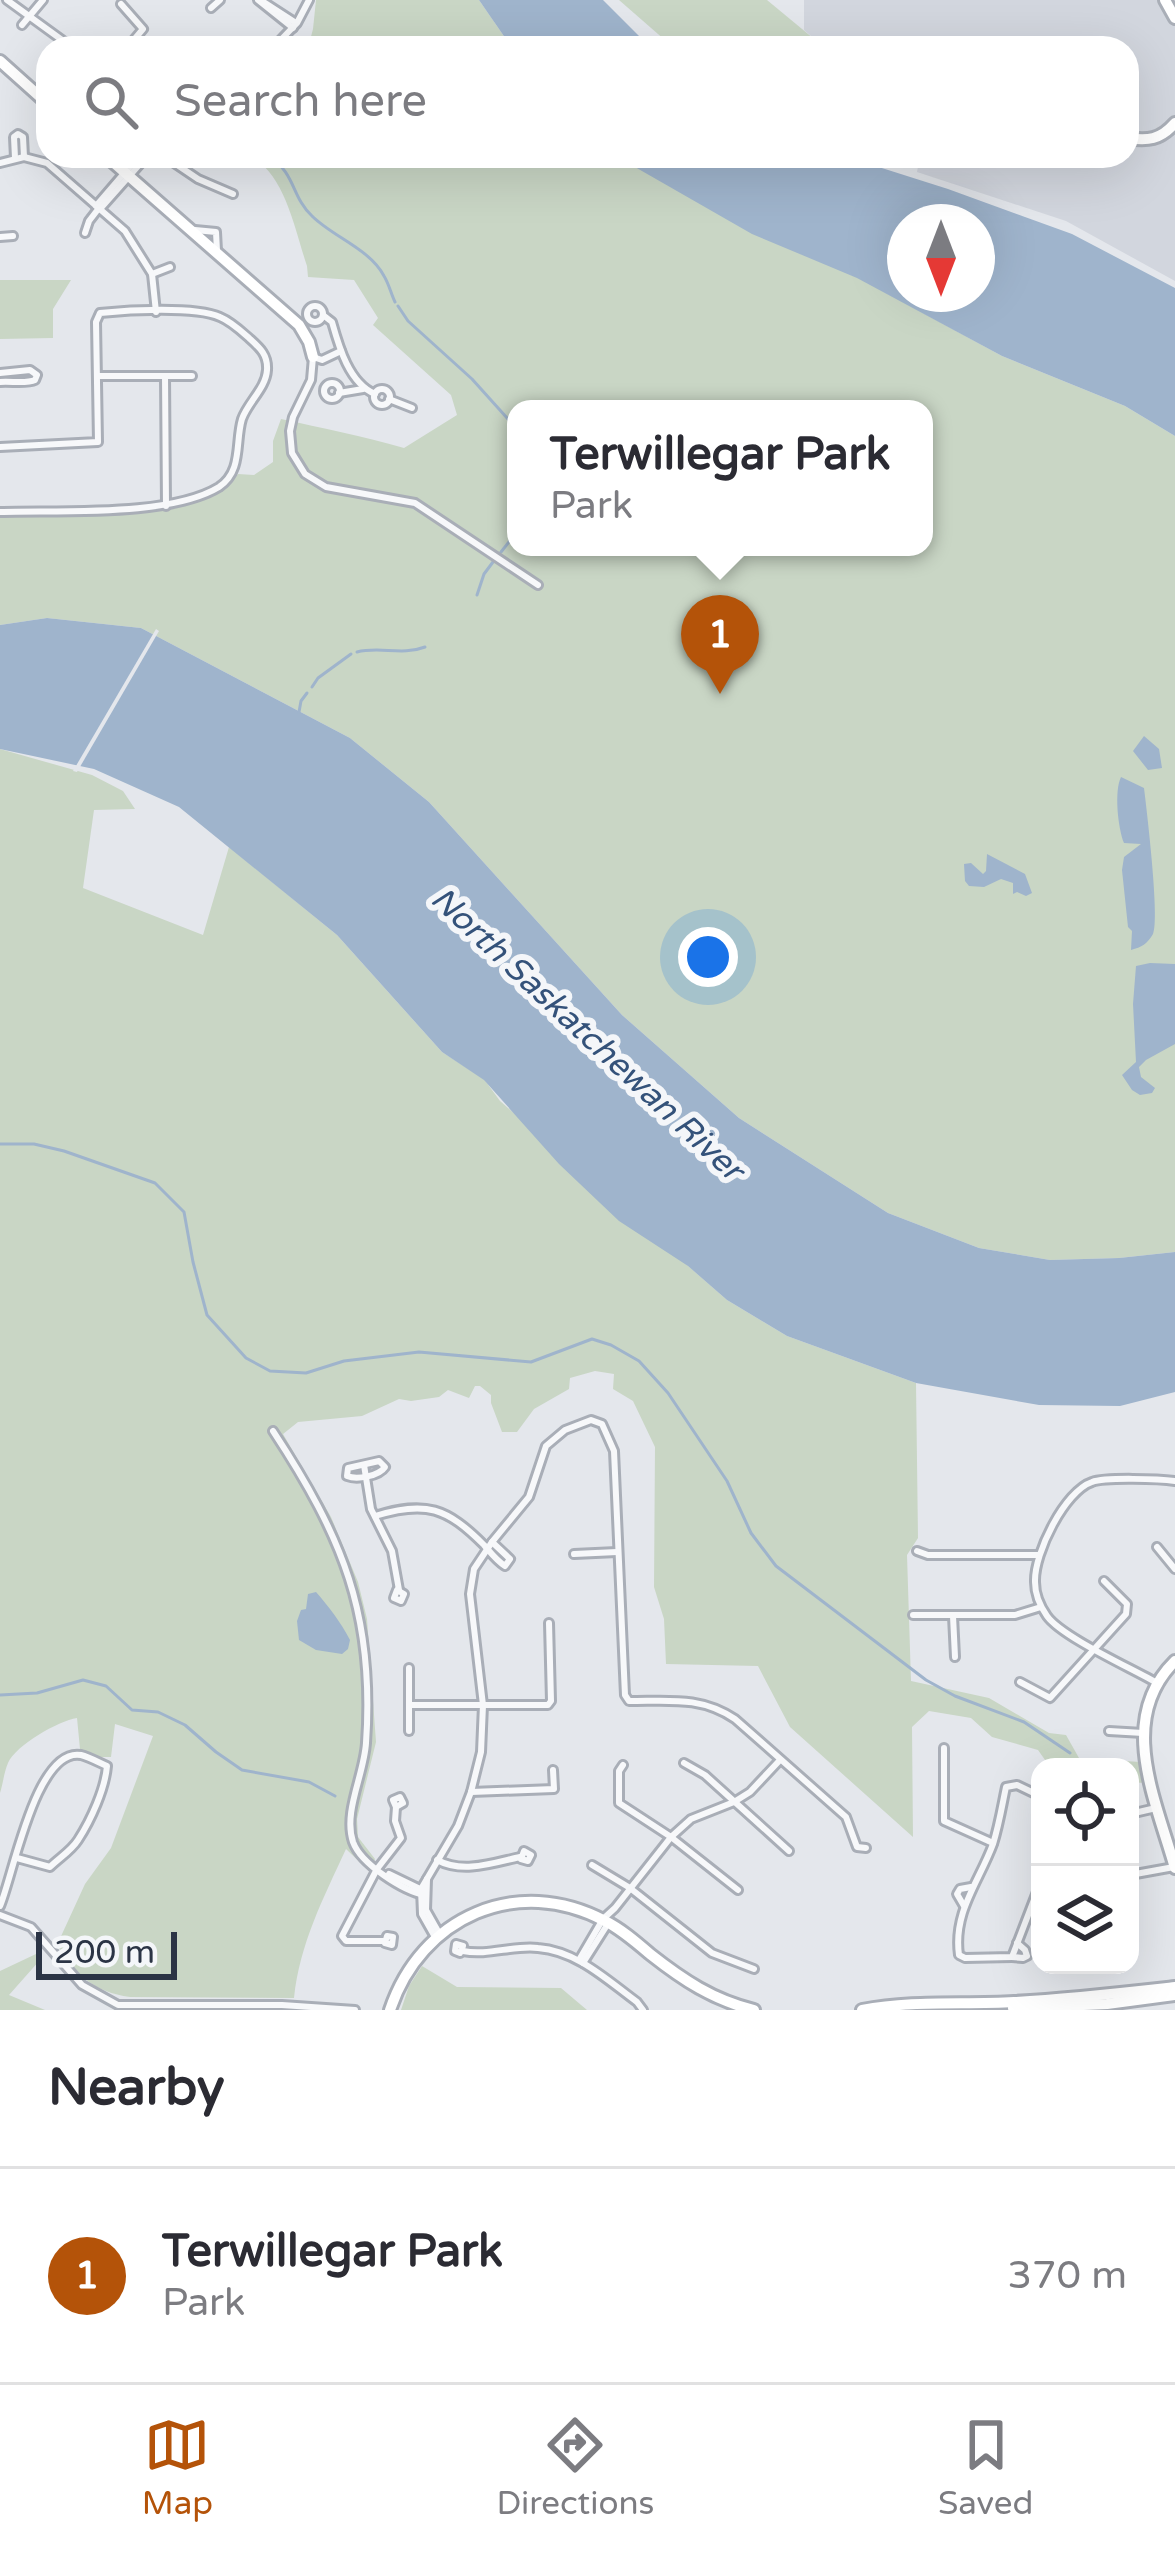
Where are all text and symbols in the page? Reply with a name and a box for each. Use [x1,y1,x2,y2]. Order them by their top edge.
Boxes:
search box [36,36,1139,168]
icon: search [78,69,144,135]
text: Search here [174,75,427,129]
north arrow [887,204,995,312]
popup [507,400,933,556]
text: Terwillegar Park [550,428,890,482]
text: Park [550,482,633,529]
pin: 1 [681,595,759,694]
water label: North Saskatchewan River [423,879,754,1192]
your location [678,927,738,987]
map controls [1031,1758,1139,1974]
button: locate [1031,1758,1139,1866]
button: layers [1031,1866,1139,1974]
scale bar [36,1926,177,1979]
text: 200 m [54,1933,155,1972]
text: Nearby [48,2057,225,2119]
text: Terwillegar Park [162,2225,503,2279]
text: 1 [75,2252,99,2299]
text: 370 m [1008,2252,1127,2299]
text: Park [162,2279,245,2326]
tab: Map [142,2412,213,2523]
tab: Directions [497,2412,654,2523]
tab: Saved [938,2412,1033,2523]

